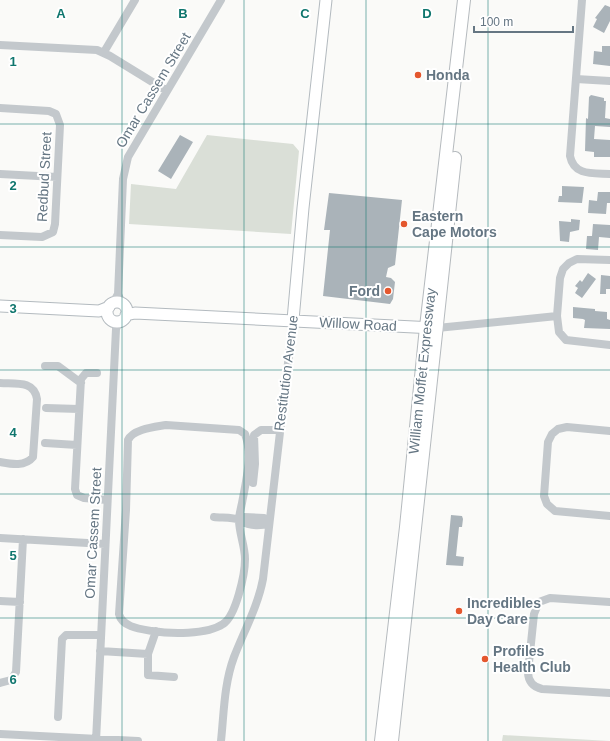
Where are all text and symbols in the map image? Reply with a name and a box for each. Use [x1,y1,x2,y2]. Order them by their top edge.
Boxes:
text: A [56,6,66,21]
text: B [178,6,188,21]
text: C [300,6,310,21]
text: D [422,6,432,21]
scale bar [474,8,573,34]
text: 100 m [480,15,513,29]
street label: Omar Cassem Street [112,29,194,150]
text: 1 [9,54,17,69]
place label: Honda [426,67,470,83]
marker: Honda [413,70,423,80]
street label: Redbud Street [34,131,54,223]
text: 2 [9,178,17,193]
place label: Eastern Cape Motors [412,208,497,240]
marker: Eastern Cape Motors [399,219,409,229]
place label: Ford [349,283,380,299]
marker: Ford [383,286,393,296]
street label: William Moffet Expressway [405,287,439,455]
text: 3 [9,301,17,316]
street label: Restitution Avenue [271,314,301,432]
street label: Willow Road [319,314,397,334]
text: 4 [9,425,17,440]
street label: Omar Cassem Street [82,467,104,599]
text: 5 [9,548,17,563]
place label: Incredibles Day Care [467,595,541,627]
marker: Incredibles Day Care [454,606,464,616]
place label: Profiles Health Club [493,643,571,675]
marker: Profiles Health Club [480,654,490,664]
text: 6 [9,672,17,687]

